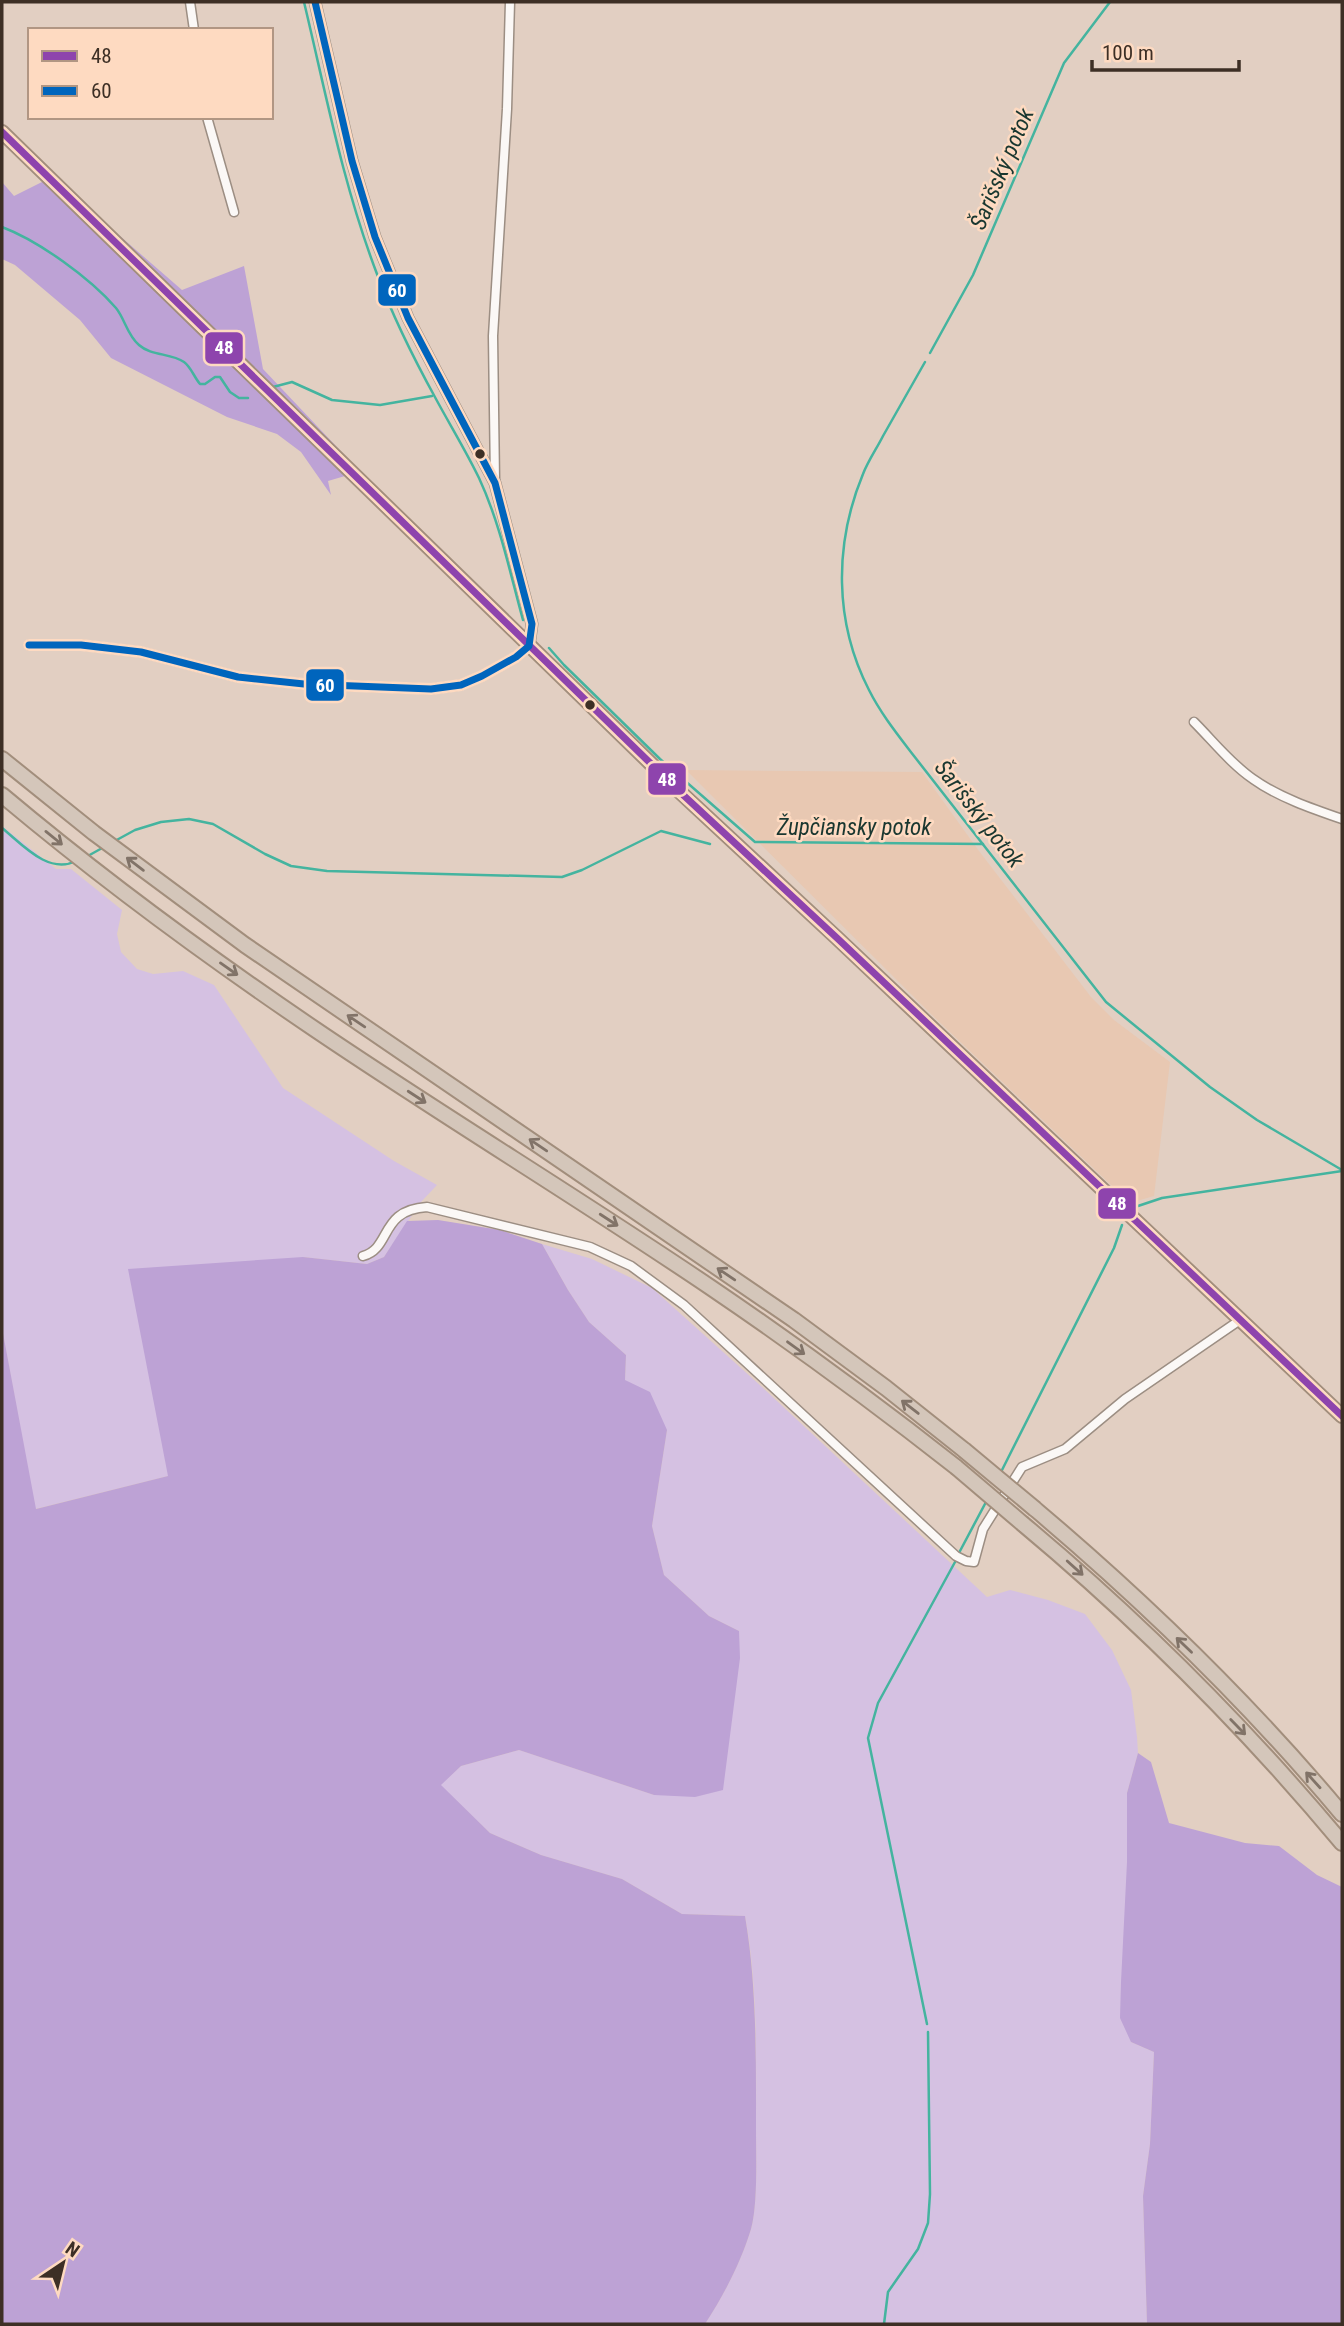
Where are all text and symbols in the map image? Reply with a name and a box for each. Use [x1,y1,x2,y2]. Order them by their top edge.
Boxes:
legend [28,28,273,119]
scale bar [1092,28,1239,72]
text: 100 m [1102,41,1154,65]
text: 48 [91,44,112,68]
text: 60 [91,79,112,103]
water label: Šarišský potok [963,103,1040,234]
line badge: 60 [377,273,417,307]
text: 60 [387,279,407,302]
line badge: 48 [204,331,244,365]
text: 48 [214,336,234,359]
unlabelled marker [473,447,487,461]
line badge: 60 [305,668,345,702]
text: 60 [315,674,335,697]
unlabelled marker [583,698,597,712]
water label: Šarišský potok [929,754,1031,874]
line badge: 48 [647,762,687,796]
text: 48 [657,768,677,791]
water label: Župčiansky potok [776,813,932,841]
one-way arrow [45,831,63,846]
one-way arrow [126,857,145,872]
one-way arrow [219,962,238,976]
one-way arrow [347,1014,366,1028]
one-way arrow [407,1090,427,1104]
one-way arrow [529,1138,549,1152]
line badge: 48 [1097,1187,1137,1220]
text: 48 [1107,1192,1127,1215]
one-way arrow [598,1213,618,1227]
one-way arrow [717,1266,736,1281]
one-way arrow [787,1340,806,1355]
one-way arrow [902,1400,920,1415]
one-way arrow [1066,1560,1084,1576]
one-way arrow [1175,1637,1192,1654]
one-way arrow [1229,1718,1246,1735]
one-way arrow [1304,1772,1321,1789]
north arrow [28,2228,98,2298]
text: N [61,2237,84,2262]

